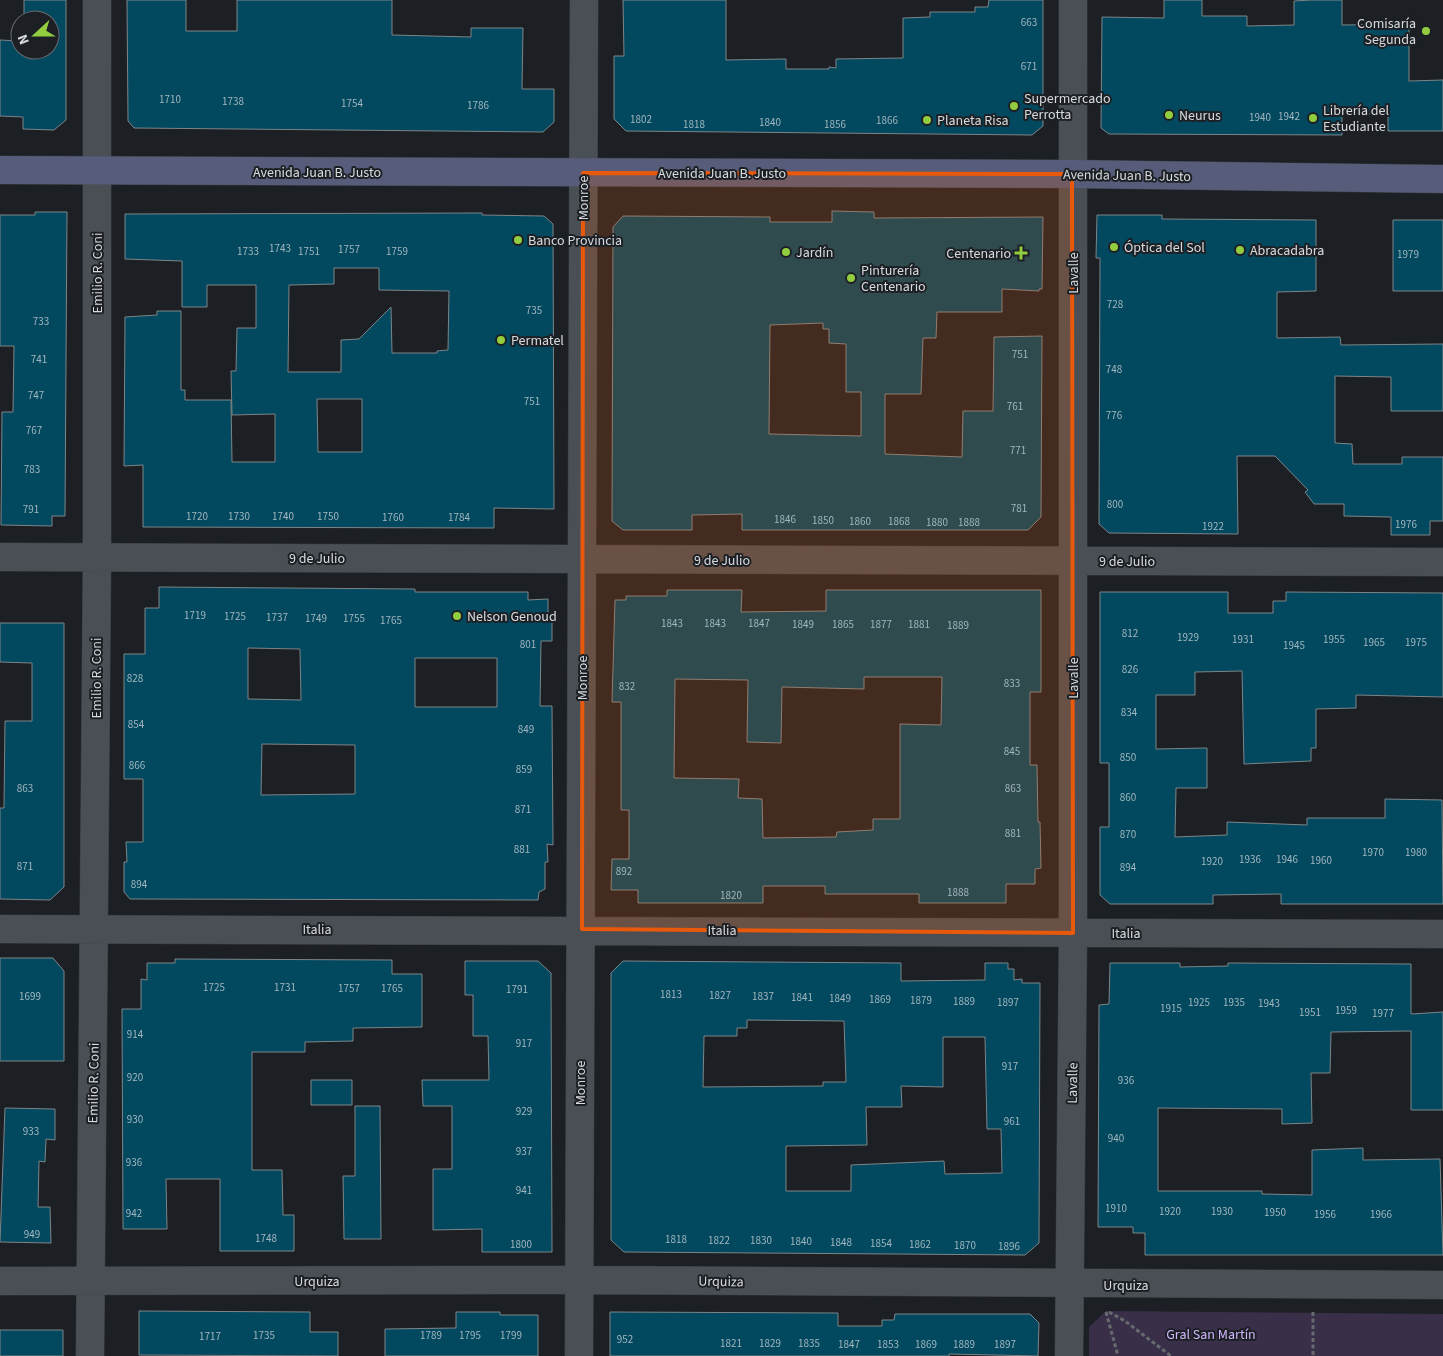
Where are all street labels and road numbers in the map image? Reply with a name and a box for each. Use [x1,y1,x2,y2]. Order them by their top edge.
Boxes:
street label: Avenida Juan B. Justo [253,163,381,183]
street label: Avenida Juan B. Justo [658,164,786,184]
street label: Avenida Juan B. Justo [1063,165,1191,187]
street label: Monroe [574,176,594,220]
street label: Emilio R. Coni [88,233,108,313]
street label: Lavalle [1064,252,1084,294]
street label: 9 de Julio [289,549,345,569]
street label: 9 de Julio [694,551,750,571]
street label: 9 de Julio [1099,552,1155,572]
street label: Emilio R. Coni [87,638,107,718]
street label: Monroe [573,656,593,700]
street label: Lavalle [1064,657,1084,699]
street label: Italia [302,920,332,940]
street label: Italia [707,921,737,941]
street label: Italia [1111,924,1141,944]
street label: Emilio R. Coni [83,1042,105,1124]
street label: Monroe [571,1061,591,1105]
street label: Lavalle [1063,1062,1083,1104]
street label: Urquiza [294,1272,340,1292]
street label: Urquiza [698,1272,744,1292]
street label: Urquiza [1103,1276,1149,1296]

